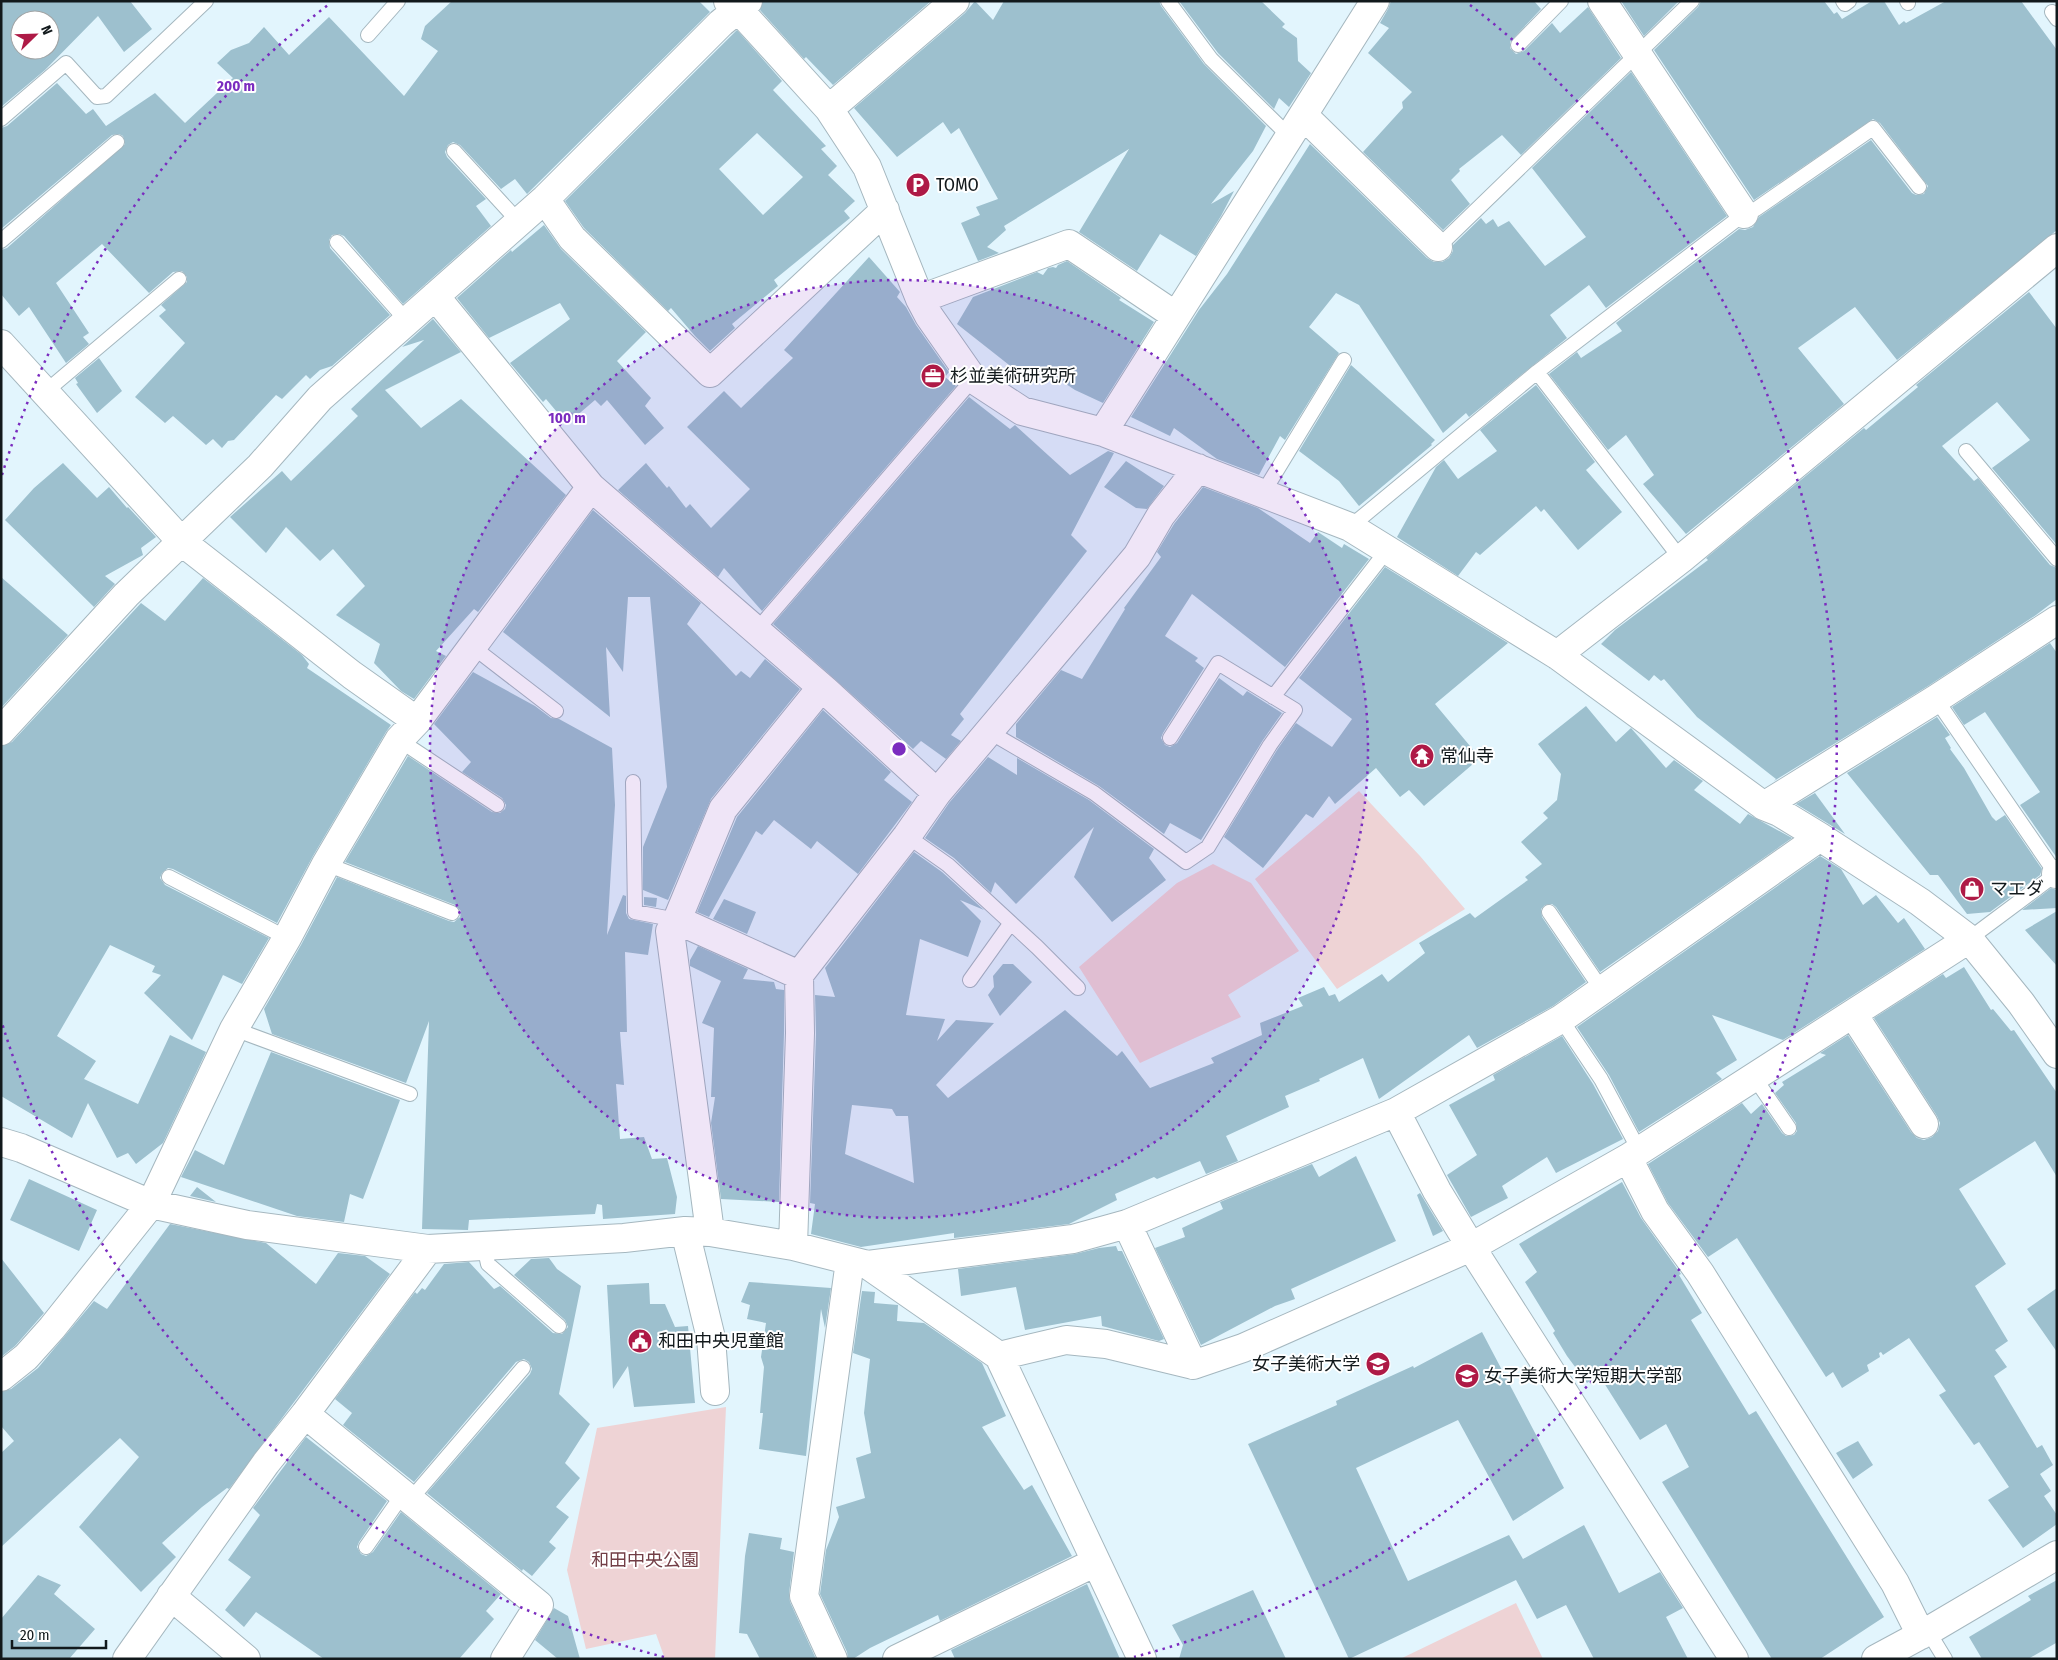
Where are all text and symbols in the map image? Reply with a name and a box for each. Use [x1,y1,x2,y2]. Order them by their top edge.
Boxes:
north arrow [10,10,60,60]
text: N [37,23,56,37]
text: 200 m [216,77,255,95]
parking icon: TOMO [905,172,931,198]
place label: TOMO [936,174,979,196]
office icon: 杉並美術研究所 [920,363,946,389]
place label: 杉並美術研究所 [950,365,1076,387]
text: 100 m [548,409,586,427]
centre of rings [890,740,908,758]
temple icon: 常仙寺 [1409,743,1435,769]
place label: 常仙寺 [1440,745,1494,767]
shop icon: マエダ [1959,876,1985,902]
place label: マエダ [1990,878,2044,900]
public building icon: 和田中央児童館 [627,1328,653,1354]
place label: 和田中央児童館 [658,1330,784,1352]
school or university icon: 女子美術大学 [1365,1351,1391,1377]
place label: 女子美術大学 [1252,1353,1360,1375]
school or university icon: 女子美術大学短期大学部 [1454,1363,1480,1389]
place label: 女子美術大学短期大学部 [1484,1365,1682,1387]
park label: 和田中央公園 [591,1549,699,1571]
scale bar [12,1618,106,1650]
text: 20 m [20,1626,50,1644]

